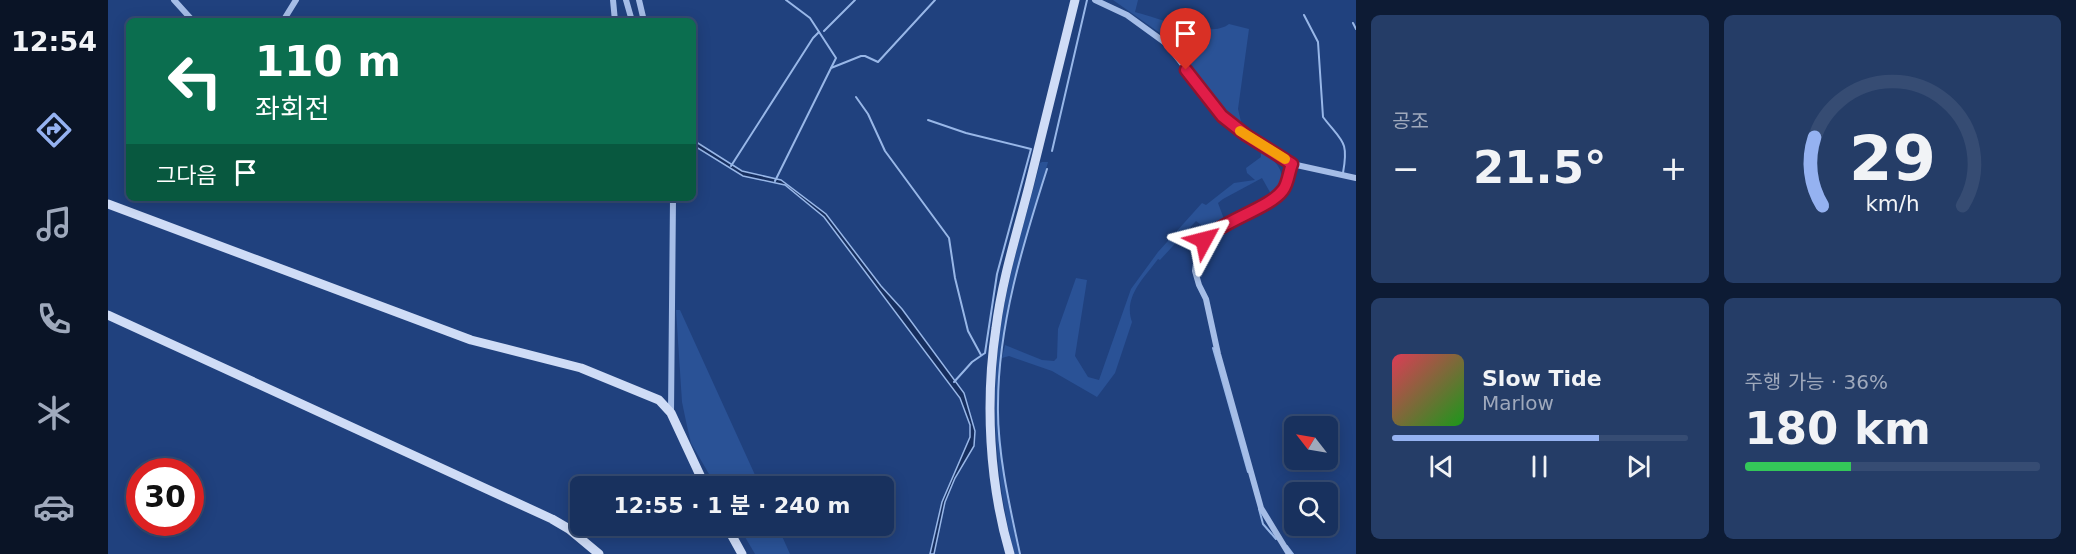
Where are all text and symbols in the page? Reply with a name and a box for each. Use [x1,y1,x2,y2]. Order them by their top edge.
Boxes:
pin [1160,8,1211,70]
icon: arrive [1169,17,1202,50]
text: 12:54 [11,26,97,57]
text: 110 m [255,37,401,86]
icon: left [156,42,234,120]
text: 좌회전 [255,93,330,124]
icon: directions [33,109,75,151]
text: 공조 [1392,109,1429,133]
text: 29 [1849,122,1936,195]
text: 21.5° [1473,141,1607,194]
text: − [1392,149,1420,188]
text: + [1660,149,1688,188]
icon: arrive [229,156,262,189]
text: 그다음 [156,163,217,188]
text: km/h [1865,191,1919,216]
icon: music [33,203,75,245]
position arrow [1172,208,1236,272]
icon: phone [33,298,75,340]
text: Slow Tide [1482,366,1602,391]
text: 주행 가능 · 36% [1745,370,1888,394]
text: Marlow [1482,391,1554,415]
icon: climate [33,392,75,434]
text: 180 km [1745,402,1931,455]
north arrow [1284,416,1338,470]
map controls [1284,416,1338,536]
icon: previous [1425,450,1458,483]
icon: pause [1523,450,1556,483]
icon: next [1622,450,1655,483]
speed limit sign: 30 [126,458,204,536]
button: search [1284,482,1338,536]
icon: car [33,486,75,528]
text: 12:55 · 1 분 · 240 m [613,493,851,518]

